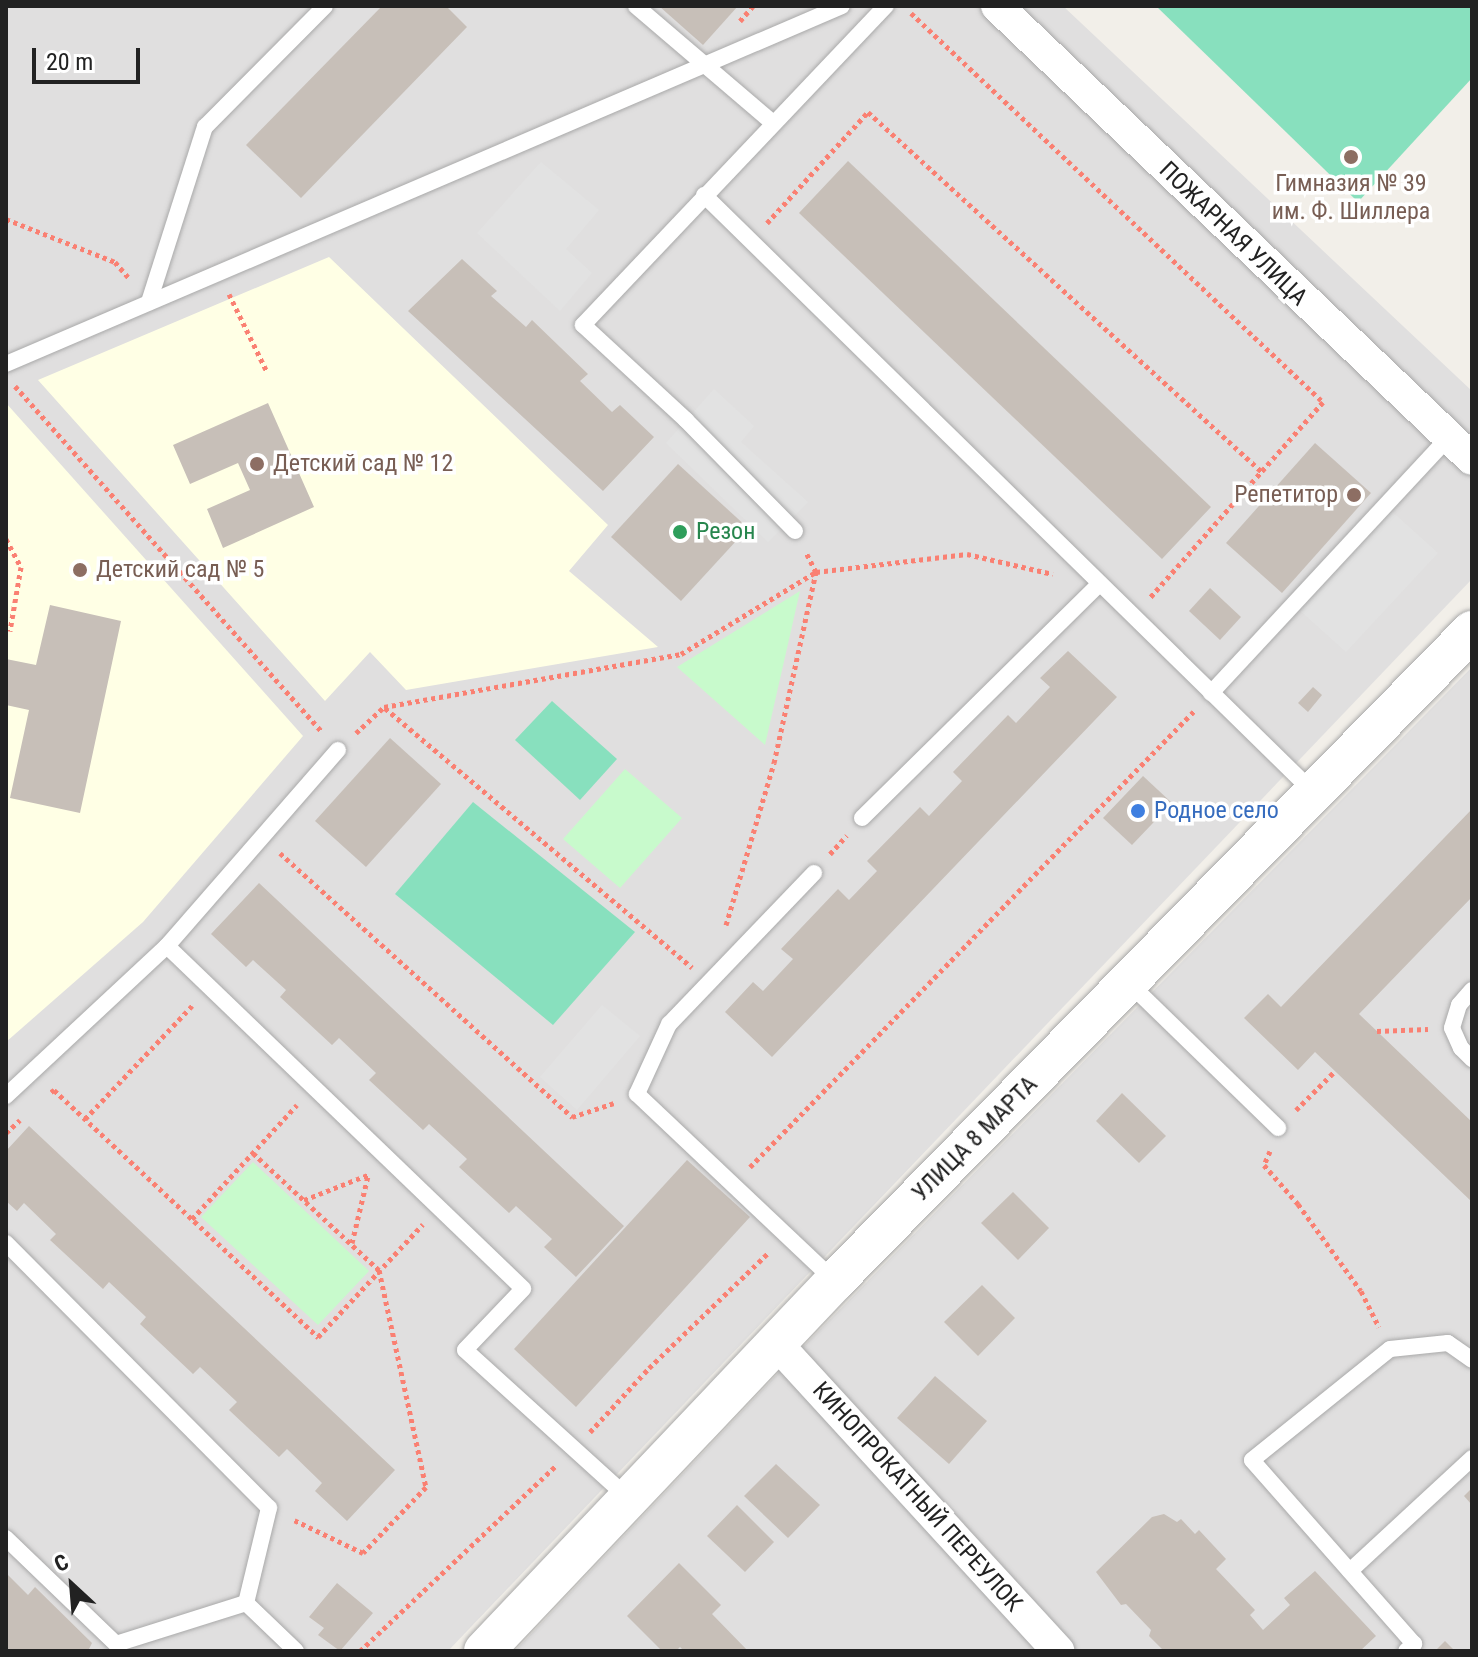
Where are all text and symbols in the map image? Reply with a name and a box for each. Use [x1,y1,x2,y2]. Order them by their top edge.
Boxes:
scale bar [36,32,144,82]
text: 20 m [46,48,93,76]
marker: Гимназия № 39 им. Ф. Шиллера [1342,148,1360,166]
street label: ПОЖАРНАЯ УЛИЦА [1153,156,1313,312]
place label: Гимназия № 39 им. Ф. Шиллера [1272,170,1430,226]
place label: Детский сад № 12 [273,450,453,478]
marker: Детский сад № 12 [248,455,266,473]
place label: Репетитор [1234,481,1338,509]
marker: Репетитор [1345,486,1363,504]
place label: Резон [696,518,755,546]
marker: Резон [671,523,689,541]
place label: Детский сад № 5 [96,556,264,584]
marker: Детский сад № 5 [71,561,89,579]
place label: Родное село [1154,797,1279,825]
marker: Родное село [1129,802,1147,820]
street label: УЛИЦА 8 МАРТА [906,1070,1044,1208]
street label: КИНОПРОКАТНЫЙ ПЕРЕУЛОК [806,1376,1028,1618]
north arrow [32,1545,112,1625]
text: С [50,1549,72,1577]

